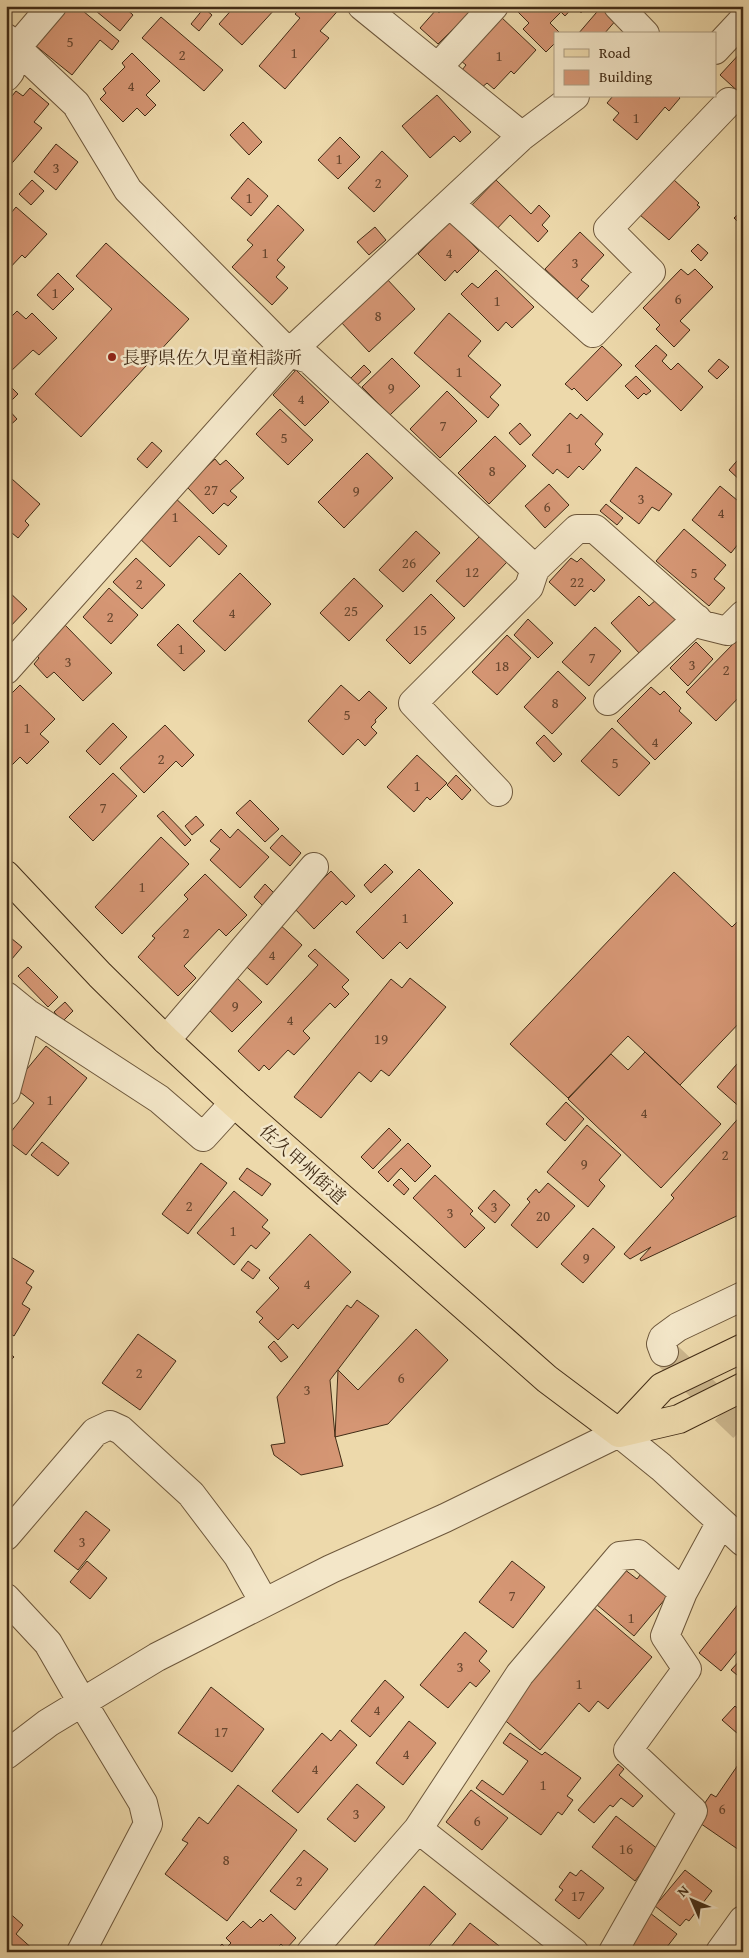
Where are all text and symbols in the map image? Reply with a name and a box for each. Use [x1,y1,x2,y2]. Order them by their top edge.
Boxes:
house number: 5 [66,31,74,52]
legend [554,32,716,98]
house number: 1 [290,42,298,63]
text: Road [599,42,630,63]
house number: 2 [178,44,186,65]
house number: 1 [495,45,503,66]
text: Building [599,66,653,87]
house number: 4 [127,75,135,96]
house number: 1 [632,107,640,128]
house number: 1 [335,148,343,169]
house number: 3 [52,157,60,178]
house number: 2 [374,172,382,193]
house number: 1 [245,187,253,208]
house number: 1 [261,242,269,263]
house number: 4 [445,242,453,263]
house number: 3 [571,252,579,273]
house number: 1 [51,282,59,303]
house number: 6 [674,288,682,309]
house number: 1 [493,290,501,311]
house number: 8 [374,305,382,326]
place label: 長野県佐久児童相談所 [122,344,302,371]
marker: 長野県佐久児童相談所 [106,351,118,363]
house number: 1 [455,361,463,382]
house number: 9 [387,377,395,398]
house number: 4 [297,388,305,409]
house number: 7 [439,415,447,436]
house number: 5 [280,427,288,448]
house number: 1 [565,437,573,458]
house number: 8 [488,460,496,481]
house number: 27 [204,479,218,500]
house number: 9 [352,480,360,501]
house number: 3 [637,488,645,509]
house number: 6 [543,496,551,517]
house number: 4 [717,502,725,523]
house number: 1 [171,506,179,527]
house number: 26 [402,552,416,573]
house number: 12 [465,561,479,582]
house number: 5 [690,562,698,583]
house number: 22 [570,571,584,592]
house number: 2 [135,573,143,594]
house number: 25 [344,600,358,621]
house number: 4 [228,602,236,623]
house number: 2 [106,606,114,627]
house number: 15 [413,619,427,640]
house number: 1 [177,638,185,659]
house number: 7 [588,647,596,668]
house number: 3 [64,651,72,672]
house number: 3 [688,654,696,675]
house number: 18 [495,655,509,676]
house number: 2 [722,659,730,680]
house number: 8 [551,692,559,713]
house number: 5 [343,704,351,725]
house number: 1 [23,717,31,738]
house number: 4 [651,731,659,752]
house number: 2 [157,748,165,769]
house number: 5 [611,752,619,773]
house number: 1 [413,775,421,796]
house number: 7 [99,797,107,818]
house number: 1 [138,876,146,897]
house number: 1 [401,907,409,928]
house number: 2 [182,922,190,943]
house number: 4 [268,944,276,965]
house number: 9 [231,995,239,1016]
house number: 4 [286,1009,294,1030]
house number: 19 [374,1028,388,1049]
house number: 1 [46,1089,54,1110]
house number: 4 [640,1102,648,1123]
street label: 佐久甲州街道 [254,1118,352,1210]
house number: 2 [721,1144,729,1165]
house number: 9 [580,1153,588,1174]
house number: 2 [185,1195,193,1216]
house number: 3 [490,1196,498,1217]
house number: 3 [446,1202,454,1223]
house number: 20 [536,1205,550,1226]
house number: 1 [229,1220,237,1241]
house number: 9 [582,1247,590,1268]
house number: 4 [303,1273,311,1294]
house number: 2 [135,1362,143,1383]
house number: 6 [397,1367,405,1388]
house number: 3 [303,1379,311,1400]
house number: 3 [78,1531,86,1552]
house number: 7 [508,1585,516,1606]
house number: 1 [627,1607,635,1628]
house number: 3 [456,1656,464,1677]
house number: 1 [575,1673,583,1694]
house number: 4 [373,1699,381,1720]
house number: 17 [214,1721,228,1742]
house number: 4 [402,1743,410,1764]
house number: 4 [311,1758,319,1779]
house number: 1 [539,1774,547,1795]
house number: 6 [718,1798,726,1819]
house number: 3 [352,1803,360,1824]
house number: 6 [473,1810,481,1831]
house number: 16 [619,1838,633,1859]
house number: 8 [222,1849,230,1870]
house number: 2 [295,1870,303,1891]
north arrow [666,1876,716,1926]
text: N [672,1880,694,1901]
house number: 17 [571,1885,585,1906]

